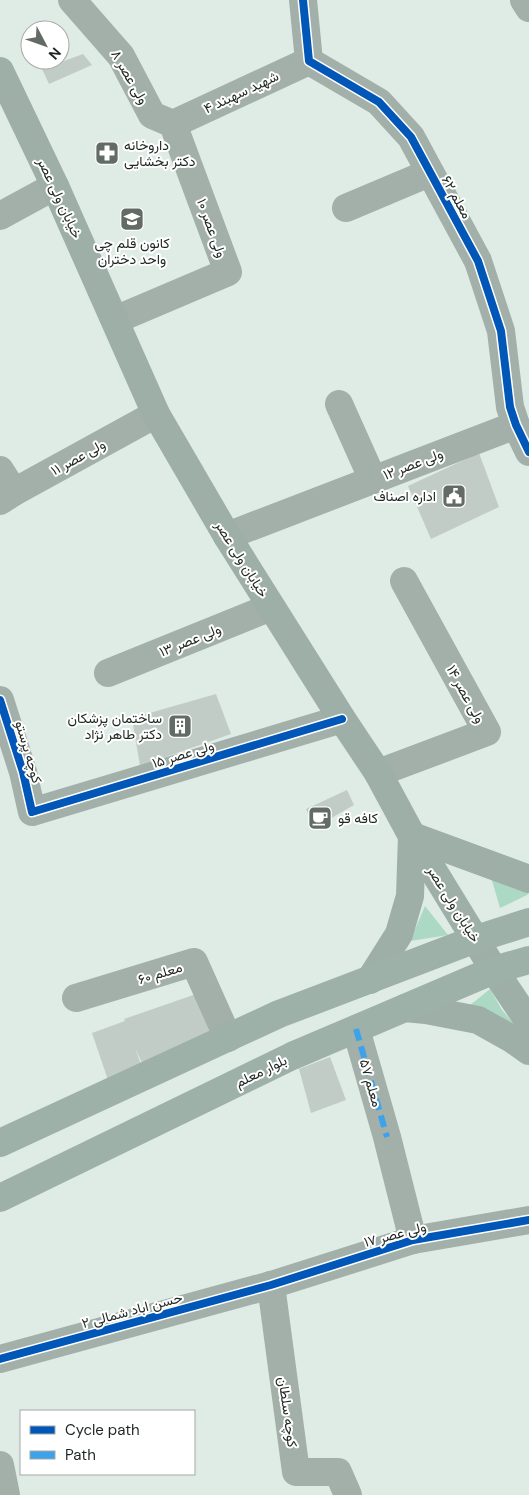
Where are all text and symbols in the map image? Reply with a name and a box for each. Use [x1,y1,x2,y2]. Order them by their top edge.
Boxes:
north arrow [20,20,70,70]
text: N [45,44,65,63]
street label: ولی عصر ۸ [107,47,153,107]
street label: شهید سهبند ۴ [200,67,282,117]
place label: داروخانه دکتر بخشایی [124,136,196,170]
pharmacy icon: داروخانه دکتر بخشایی [94,140,120,166]
street label: خیابان ولی عصر [33,154,87,241]
street label: معلم ۶۲ [438,172,476,222]
street label: ولی عصر ۱۰ [193,196,231,260]
school or university icon: کانون قلم چی واحد دختران [119,206,145,232]
place label: کانون قلم چی واحد دختران [94,234,170,268]
street label: ولی عصر ۱۱ [48,435,108,479]
street label: ولی عصر ۱۲ [380,444,446,484]
public building icon: اداره اصناف [441,483,467,509]
place label: اداره اصناف [373,487,436,505]
street label: خیابان ولی عصر [211,517,273,601]
street label: ولی عصر ۱۳ [157,620,223,660]
street label: ولی عصر ۱۴ [443,662,489,726]
place label: ساختمان پزشکان دکتر طاهر نژاد [68,709,162,743]
building icon: ساختمان پزشکان دکتر طاهر نژاد [167,713,193,739]
street label: کوچه پرستو [11,719,47,786]
street label: ولی عصر ۱۵ [150,736,216,772]
cafe icon: کافه قو [307,805,333,831]
place label: کافه قو [338,809,378,827]
street label: خیابان ولی عصر [423,862,485,946]
street label: معلم ۶۰ [136,958,184,988]
street label: بلوار معلم [232,1051,290,1091]
street label: معلم ۵۷ [356,1057,386,1109]
street label: ولی عصر ۱۷ [362,1217,428,1251]
street label: حسن اباد شمالی ۲ [80,1288,184,1332]
street label: کوچه سلطان [273,1376,302,1448]
legend [20,1410,195,1475]
text: Cycle path [65,1420,140,1440]
text: Path [65,1445,96,1465]

